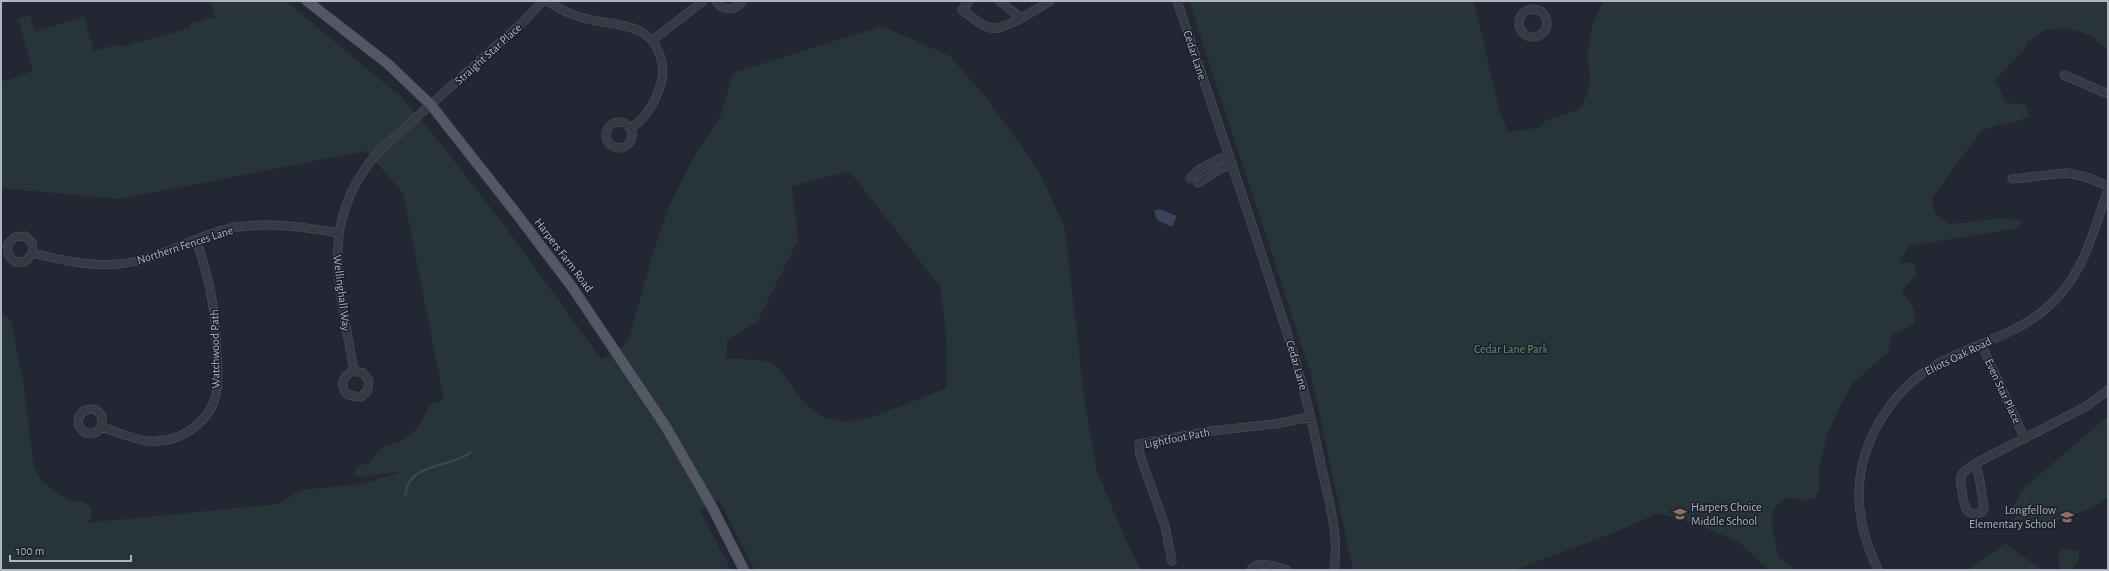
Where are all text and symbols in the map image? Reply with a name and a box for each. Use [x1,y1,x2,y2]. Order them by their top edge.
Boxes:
street label: Straight Star Place [452,21,524,87]
street label: Cedar Lane [1181,29,1209,81]
street label: Harpers Farm Road [532,216,596,294]
street label: Northern Fences Lane [135,224,235,266]
street label: Wellinghall Way [330,254,353,332]
street label: Watchwood Path [208,309,222,389]
street label: Eliots Oak Road [1923,335,1993,377]
street label: Cedar Lane [1284,339,1310,391]
park label: Cedar Lane Park [1474,343,1548,355]
street label: Even Star Place [1983,357,2023,425]
street label: Lightfoot Path [1143,426,1211,450]
place label: Harpers Choice Middle School [1691,501,1762,527]
place label: Longfellow Elementary School [1969,504,2056,531]
school or university icon: Harpers Choice Middle School [1672,506,1688,522]
school or university icon: Longfellow Elementary School [2059,509,2075,525]
scale bar [10,537,131,563]
text: 100 m [16,545,44,557]

